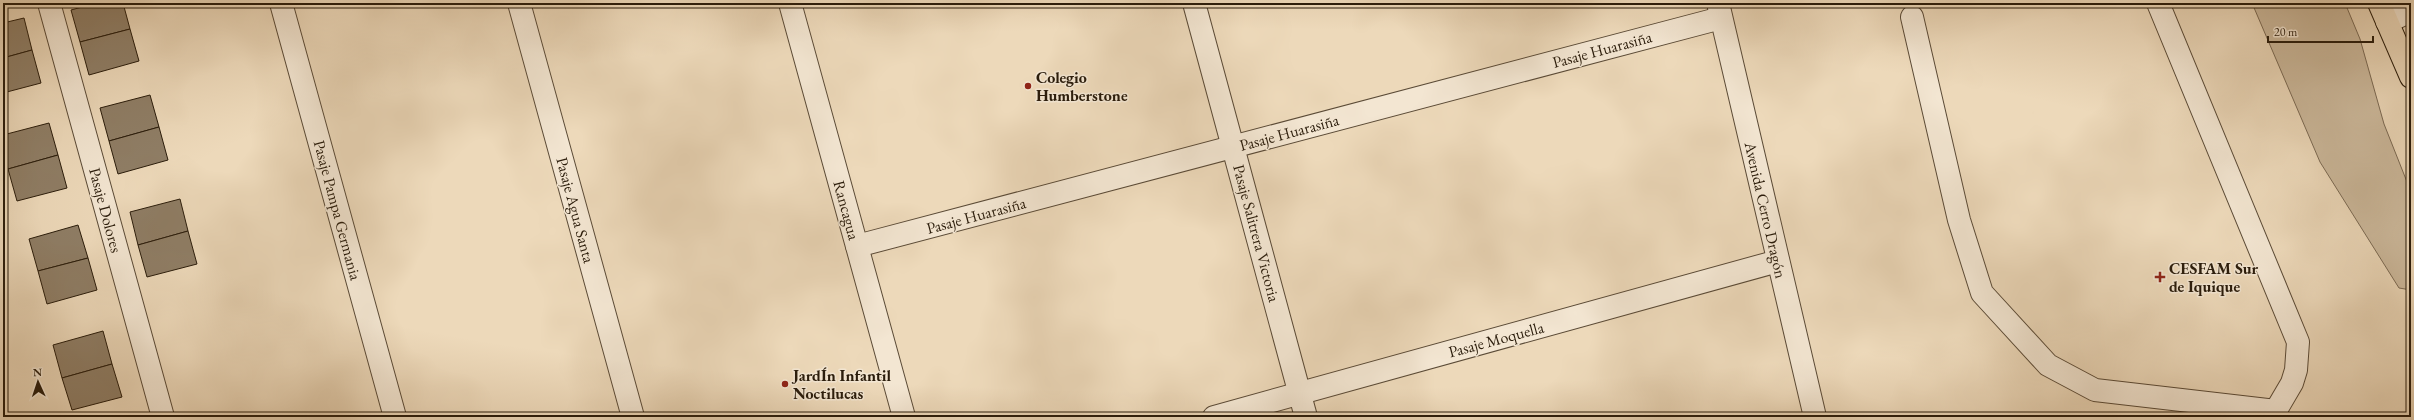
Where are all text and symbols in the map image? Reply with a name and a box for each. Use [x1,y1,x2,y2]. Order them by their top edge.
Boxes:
scale bar [2268,18,2373,44]
text: 20 m [2274,24,2298,40]
street label: Pasaje Huarasiña [1550,26,1655,73]
place label: Colegio Humberstone [1036,67,1128,106]
marker: Colegio Humberstone [1023,81,1033,91]
street label: Pasaje Huarasiña [1237,109,1342,156]
street label: Pasaje Pampa Germania [309,138,366,283]
street label: Avenida Cerro Dragón [1739,139,1792,281]
street label: Pasaje Agua Santa [551,155,600,266]
street label: Pasaje Salitrera Victoria [1228,162,1285,305]
street label: Pasaje Dolores [84,165,127,255]
street label: Rancagua [829,178,865,243]
street label: Pasaje Huarasiña [924,192,1029,239]
place label: CESFAM Sur de Iquique [2169,258,2259,297]
marker: CESFAM Sur de Iquique [2154,271,2166,283]
street label: Pasaje Moquella [1446,317,1547,362]
north arrow [18,362,58,402]
text: N [33,365,42,379]
place label: JardÍn Infantil Noctilucas [791,365,892,404]
marker: JardÍn Infantil Noctilucas [780,379,790,389]

